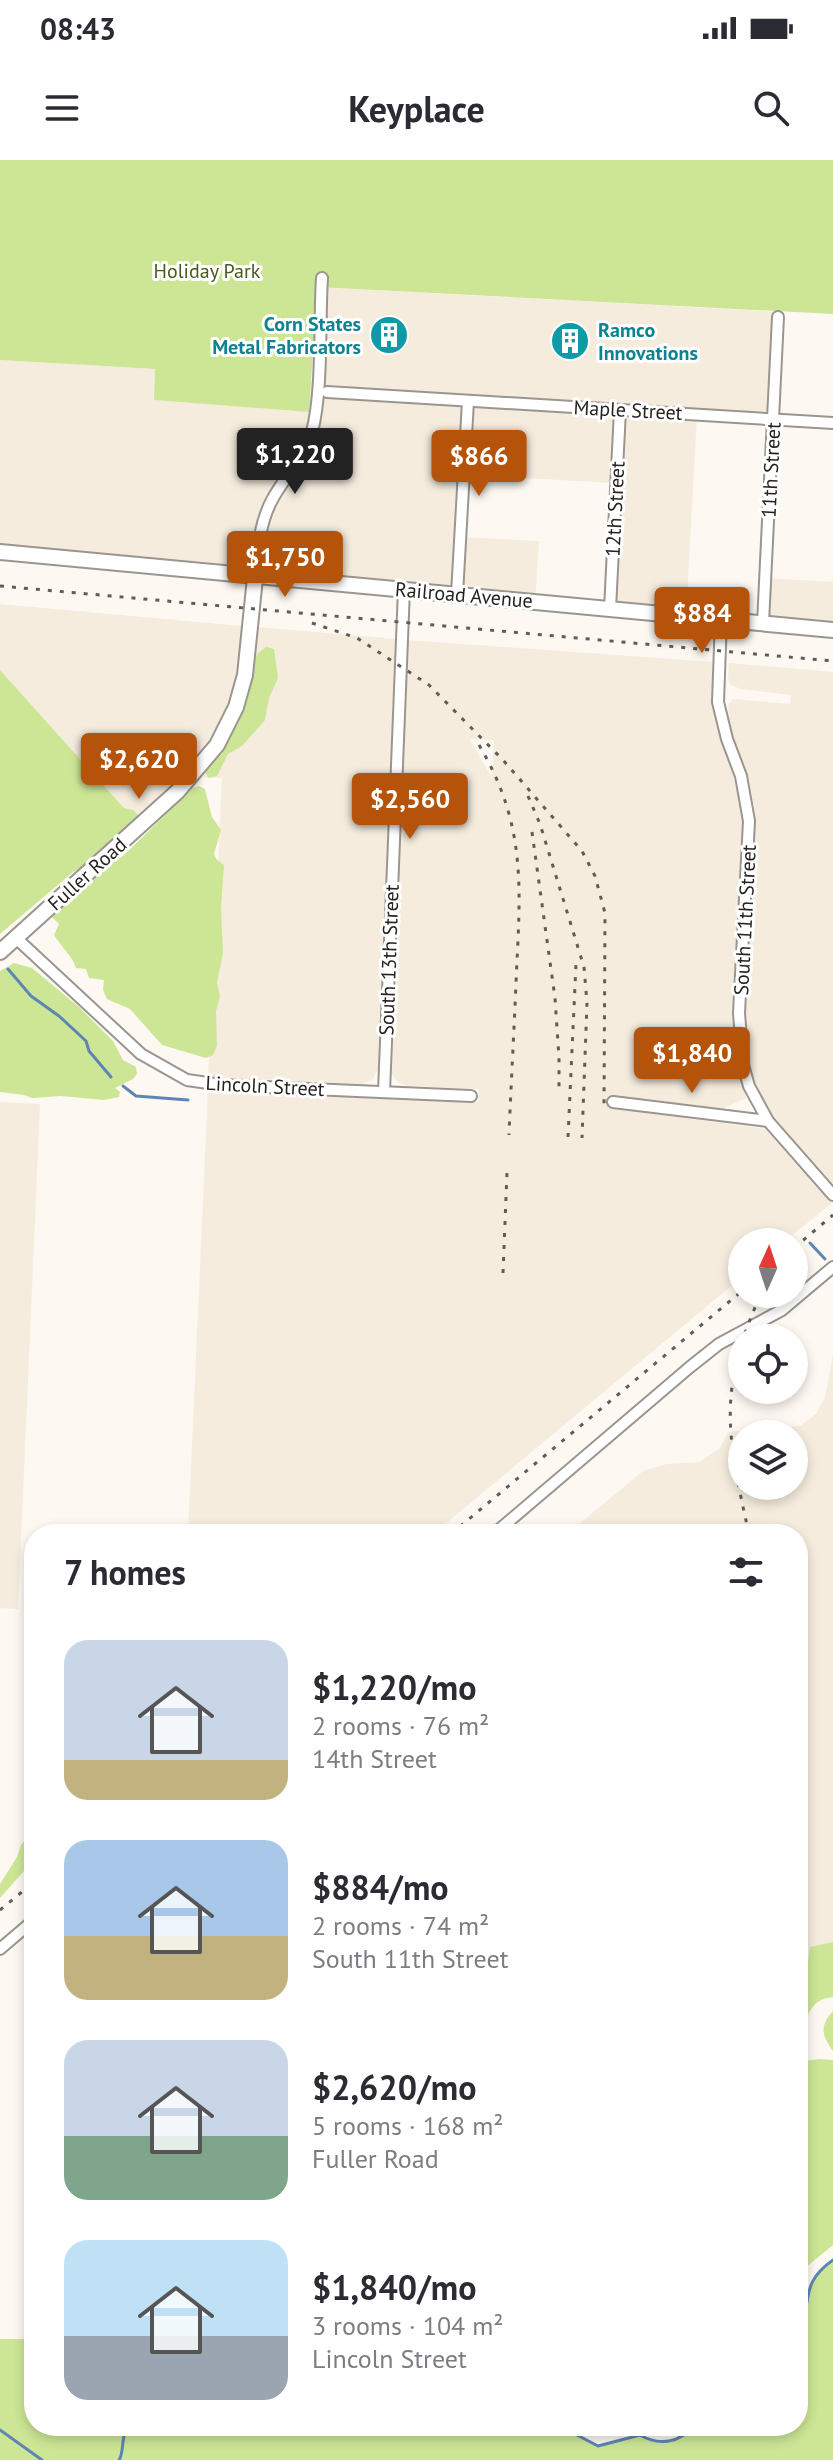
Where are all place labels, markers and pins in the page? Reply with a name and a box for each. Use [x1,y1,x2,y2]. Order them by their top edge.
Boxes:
place label: Corn States Metal Fabricators [212,311,361,360]
building icon: Corn States Metal Fabricators [368,314,410,356]
place label: Ramco Innovations [598,317,698,366]
building icon: Ramco Innovations [549,320,591,362]
pin: $1,220 [230,428,360,496]
pin: $866 [432,430,526,498]
pin: $1,750 [220,531,350,599]
pin: $884 [655,587,749,655]
pin: $2,620 [74,733,204,801]
pin: $2,560 [345,773,475,841]
pin: $1,840 [627,1027,757,1095]

